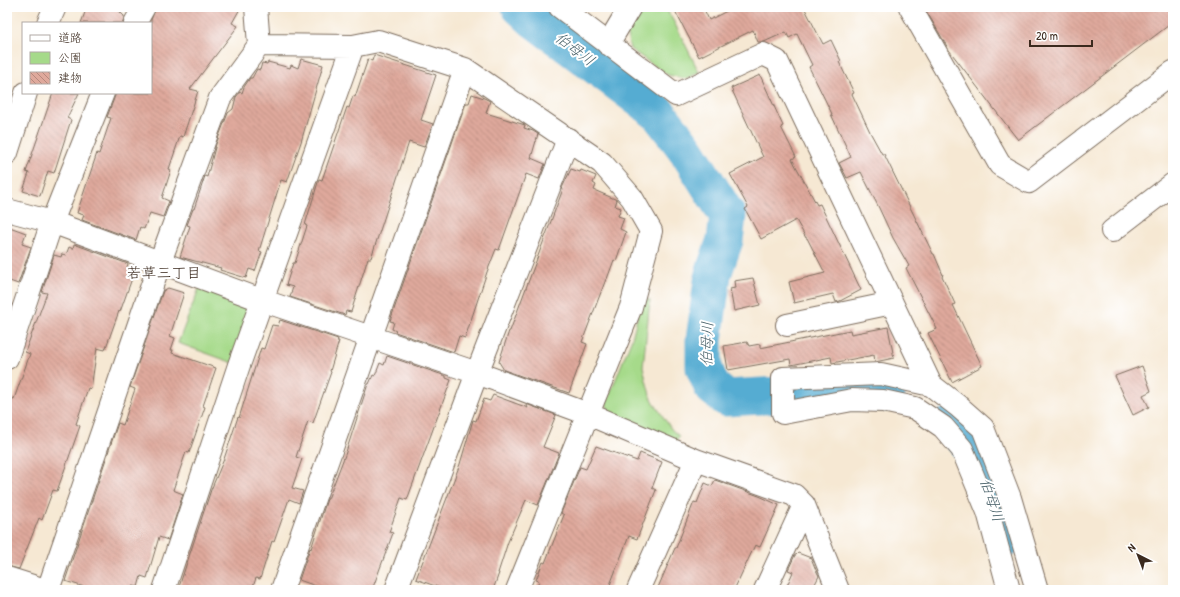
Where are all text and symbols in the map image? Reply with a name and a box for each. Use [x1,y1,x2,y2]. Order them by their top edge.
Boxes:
legend [22,22,152,94]
scale bar [1030,22,1092,48]
water label: 伯母川 [551,27,600,71]
text: 20 m [1036,27,1058,44]
text: 道路 [58,29,82,46]
text: 公園 [58,49,82,66]
text: 建物 [58,69,82,86]
district label: 若草三丁目 [126,262,202,283]
water label: 伯母川 [696,321,717,367]
water label: 伯母川 [976,475,1009,524]
north arrow [1118,535,1158,575]
text: N [1124,540,1138,555]

